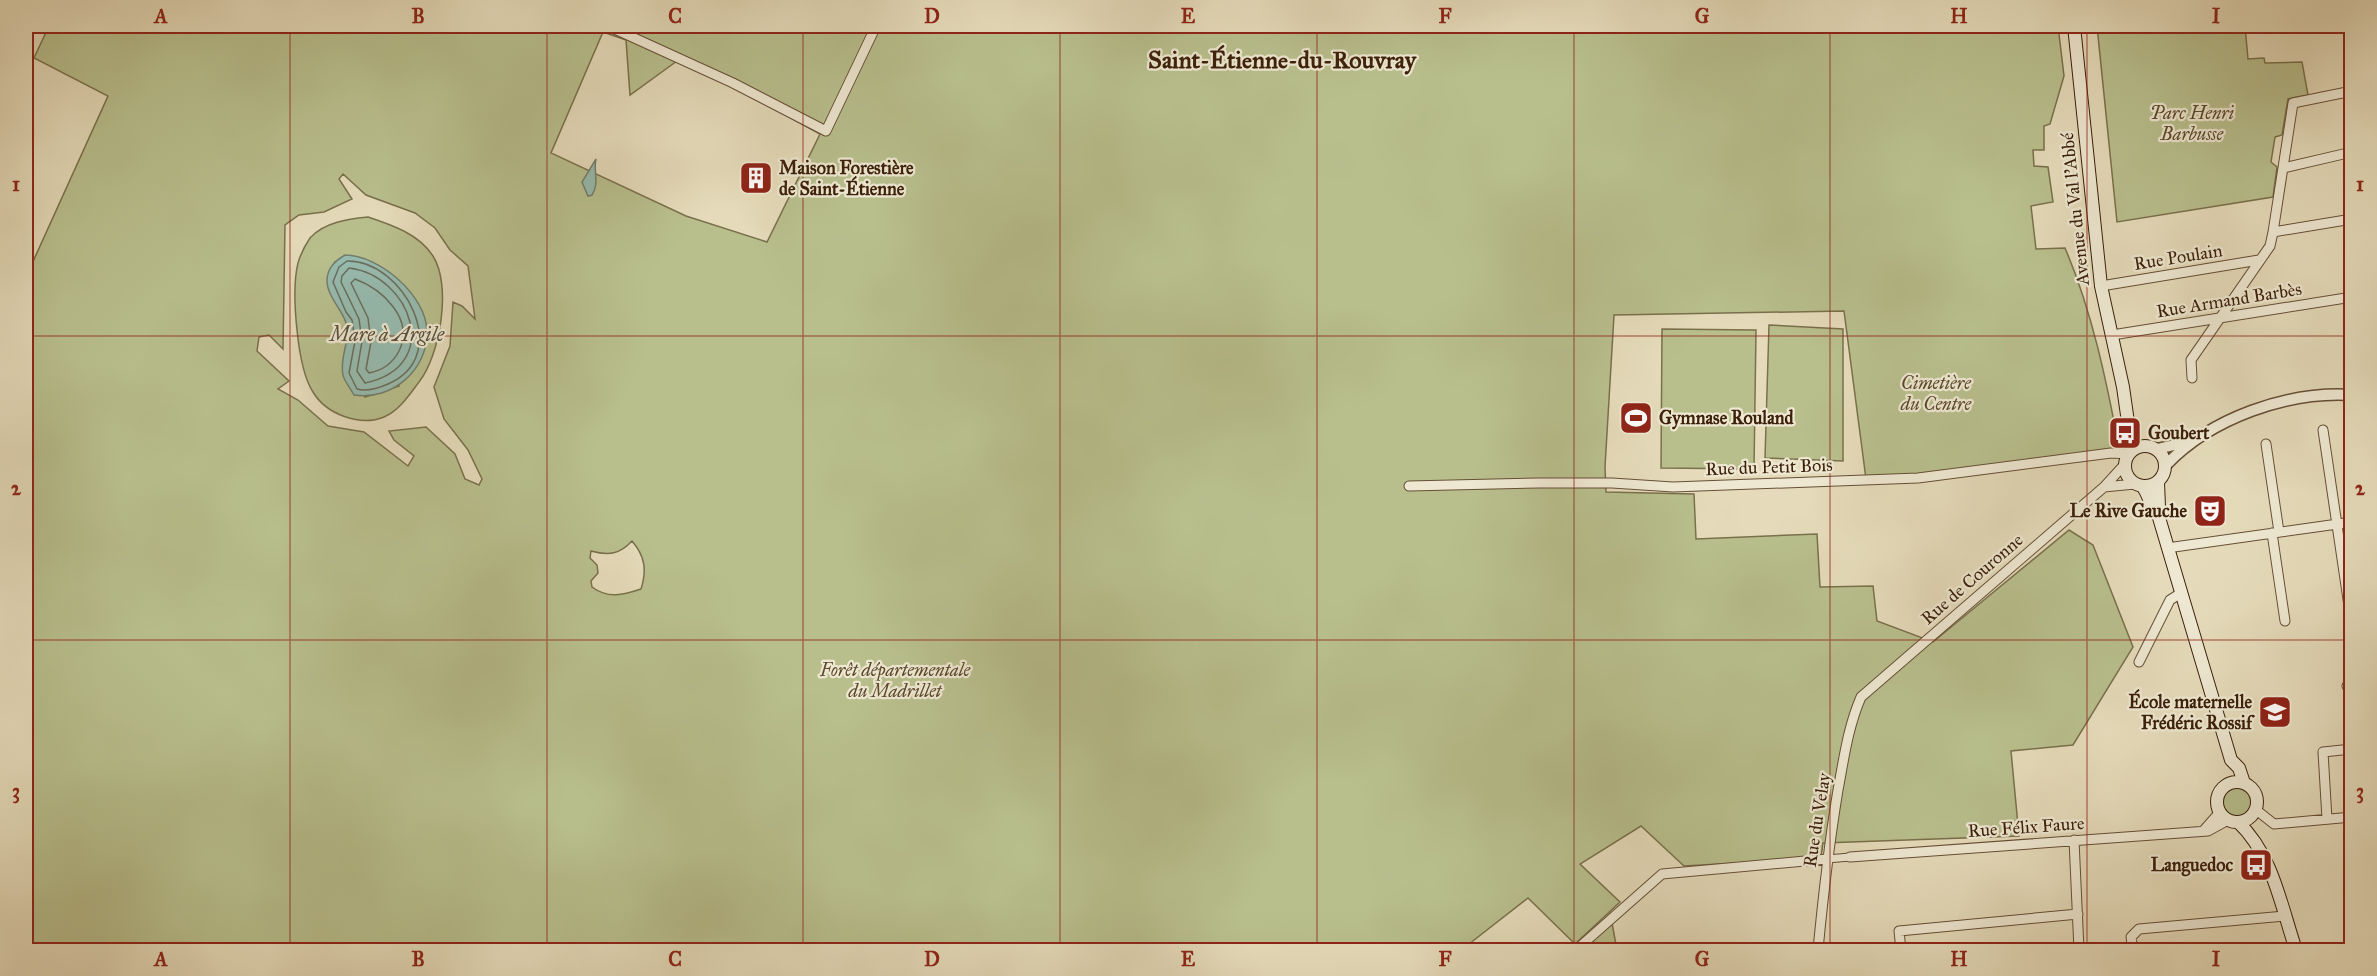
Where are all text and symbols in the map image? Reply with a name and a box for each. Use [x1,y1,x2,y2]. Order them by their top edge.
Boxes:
text: A [152,4,168,28]
text: B [411,4,425,28]
text: C [668,4,682,28]
text: D [924,4,940,28]
text: E [1181,4,1196,28]
text: F [1438,4,1452,28]
text: G [1695,4,1710,28]
text: H [1950,4,1968,28]
text: I [2212,4,2221,28]
district label: Saint-Étienne-du-Rouvray [1148,44,1418,75]
park label: Parc Henri Barbusse [2150,102,2234,145]
street label: Avenue du Val l'Abbé [2056,131,2094,288]
place label: Maison Forestière de Saint-Étienne [779,157,914,200]
building icon: Maison Forestière de Saint-Étienne [738,160,774,196]
text: 1 [12,172,20,196]
text: 1 [2356,172,2364,196]
street label: Rue Poulain [2132,239,2224,275]
street label: Rue Armand Barbès [2155,278,2303,322]
water label: Mare à Argile [328,322,445,346]
park label: Cimetière du Centre [1900,372,1973,415]
sports icon: Gymnase Rouland [1618,400,1654,436]
place label: Gymnase Rouland [1659,407,1795,430]
bus stop icon: Goubert [2107,415,2143,451]
place label: Goubert [2148,422,2210,444]
street label: Rue du Petit Bois [1705,454,1833,480]
text: 2 [11,476,22,500]
text: 2 [2355,476,2366,500]
theatre icon: Le Rive Gauche [2192,493,2228,529]
place label: Le Rive Gauche [2070,500,2188,522]
street label: Rue de Couronne [1917,529,2027,629]
park label: Forêt départementale du Madrillet [819,659,971,702]
place label: École maternelle Frédéric Rossif [2128,688,2255,734]
school or university icon: École maternelle Frédéric Rossif [2257,694,2293,730]
street label: Rue du Velay [1799,771,1835,869]
text: 3 [12,779,20,804]
text: 3 [2356,779,2364,804]
street label: Rue Félix Faure [1967,812,2085,842]
bus stop icon: Languedoc [2238,847,2274,883]
place label: Languedoc [2151,854,2233,877]
text: A [152,947,168,971]
text: B [411,947,425,971]
text: C [668,947,682,971]
text: D [924,947,940,971]
text: E [1181,947,1196,971]
text: F [1438,947,1452,971]
text: G [1695,947,1710,971]
text: H [1950,947,1968,971]
text: I [2212,947,2221,971]

